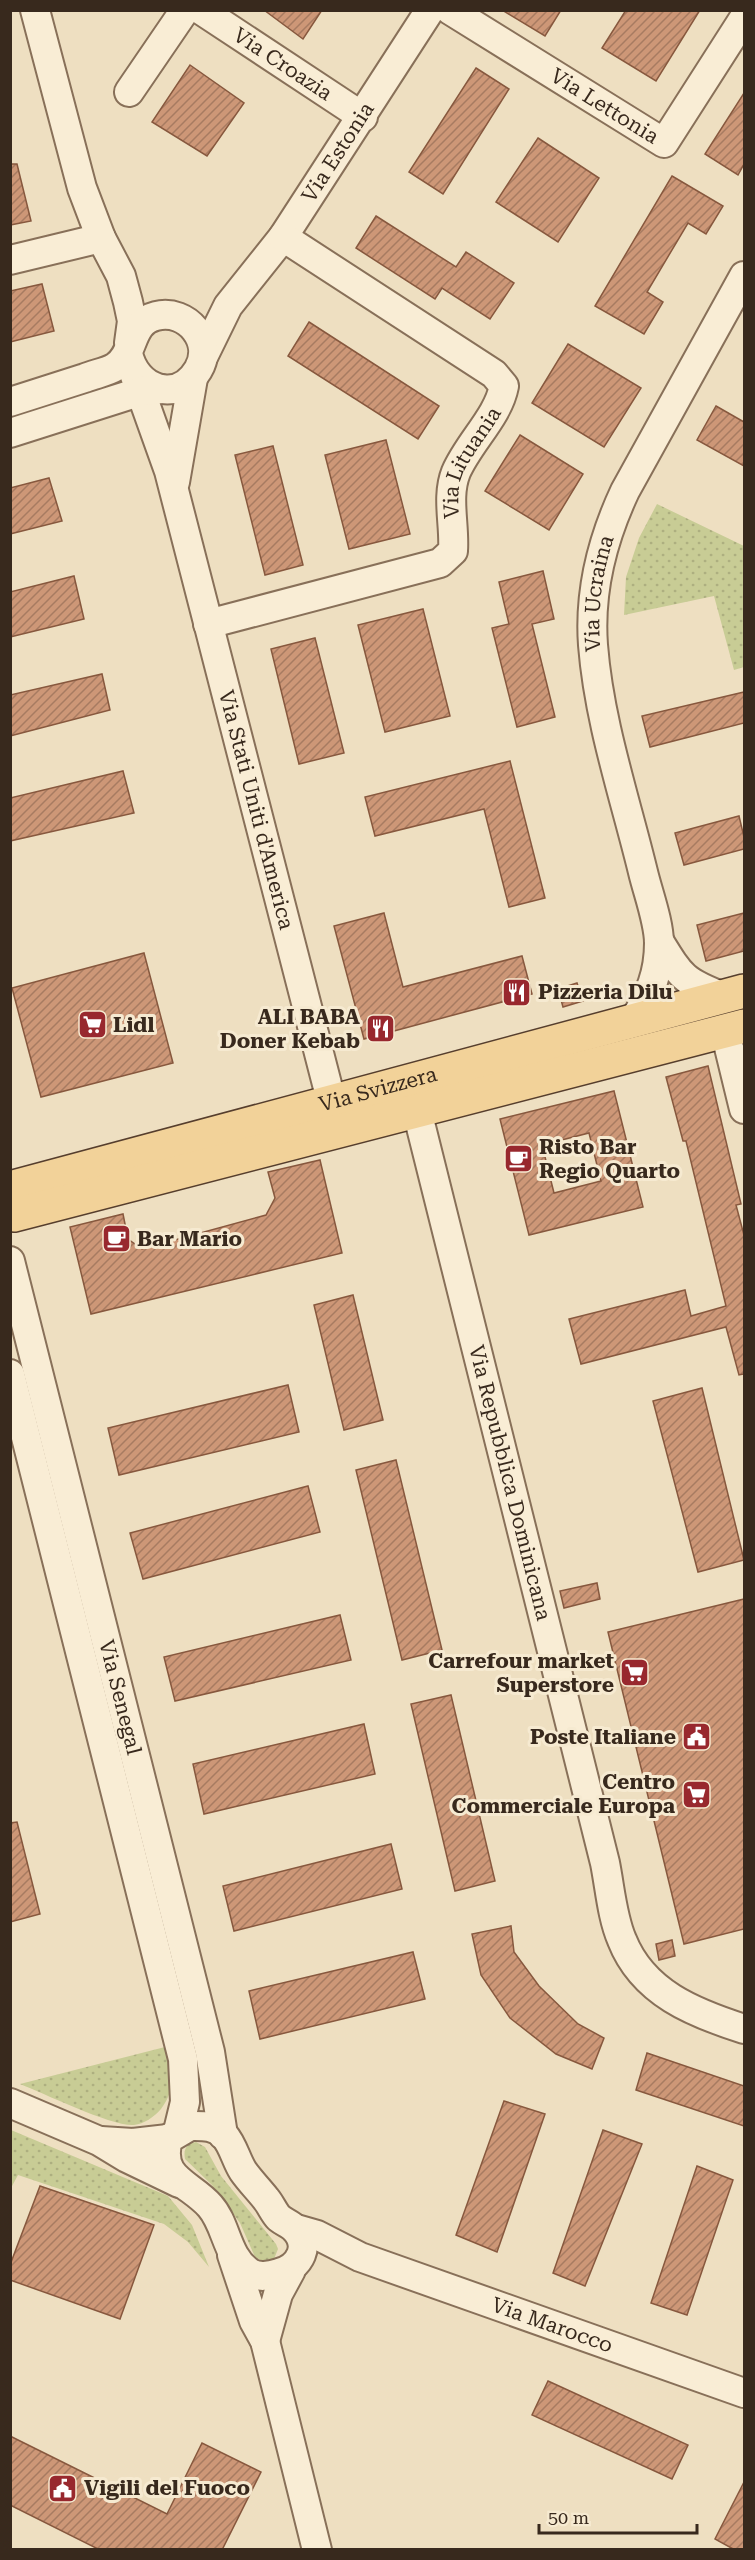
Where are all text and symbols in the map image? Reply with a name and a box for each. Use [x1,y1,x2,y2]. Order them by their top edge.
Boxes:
street label: Via Croazia [229,23,337,106]
street label: Via Lettonia [546,63,664,149]
street label: Via Estonia [297,97,379,207]
street label: Via Lituania [439,402,506,519]
street label: Via Ucraina [580,532,619,652]
street label: Via Stati Uniti d'America [214,688,299,933]
restaurant icon: Pizzeria Dilu [501,976,533,1008]
place label: Pizzeria Dilu [538,980,673,1004]
place label: ALI BABA Doner Kebab [220,1005,360,1053]
supermarket icon: Lidl [76,1009,108,1041]
place label: Lidl [113,1013,154,1037]
restaurant icon: ALI BABA Doner Kebab [365,1013,397,1045]
street label: Via Svizzera [316,1062,440,1117]
place label: Risto Bar Regio Quarto [539,1135,680,1183]
cafe icon: Risto Bar Regio Quarto [502,1143,534,1175]
cafe icon: Bar Mario [100,1223,132,1255]
place label: Bar Mario [137,1227,242,1251]
street label: Via Repubblica Dominicana [464,1343,556,1624]
street label: Via Senegal [94,1637,146,1758]
place label: Carrefour market Superstore [428,1649,614,1697]
supermarket icon: Carrefour market Superstore [619,1657,651,1689]
public building icon: Poste Italiane [681,1721,713,1753]
place label: Poste Italiane [530,1725,676,1749]
place label: Centro Commerciale Europa [452,1770,676,1818]
supermarket icon: Centro Commerciale Europa [680,1778,712,1810]
street label: Via Marocco [488,2293,616,2358]
public building icon: Vigili del Fuoco [47,2472,79,2504]
place label: Vigili del Fuoco [84,2476,250,2500]
scale bar [539,2497,696,2535]
text: 50 m [548,2507,589,2528]

